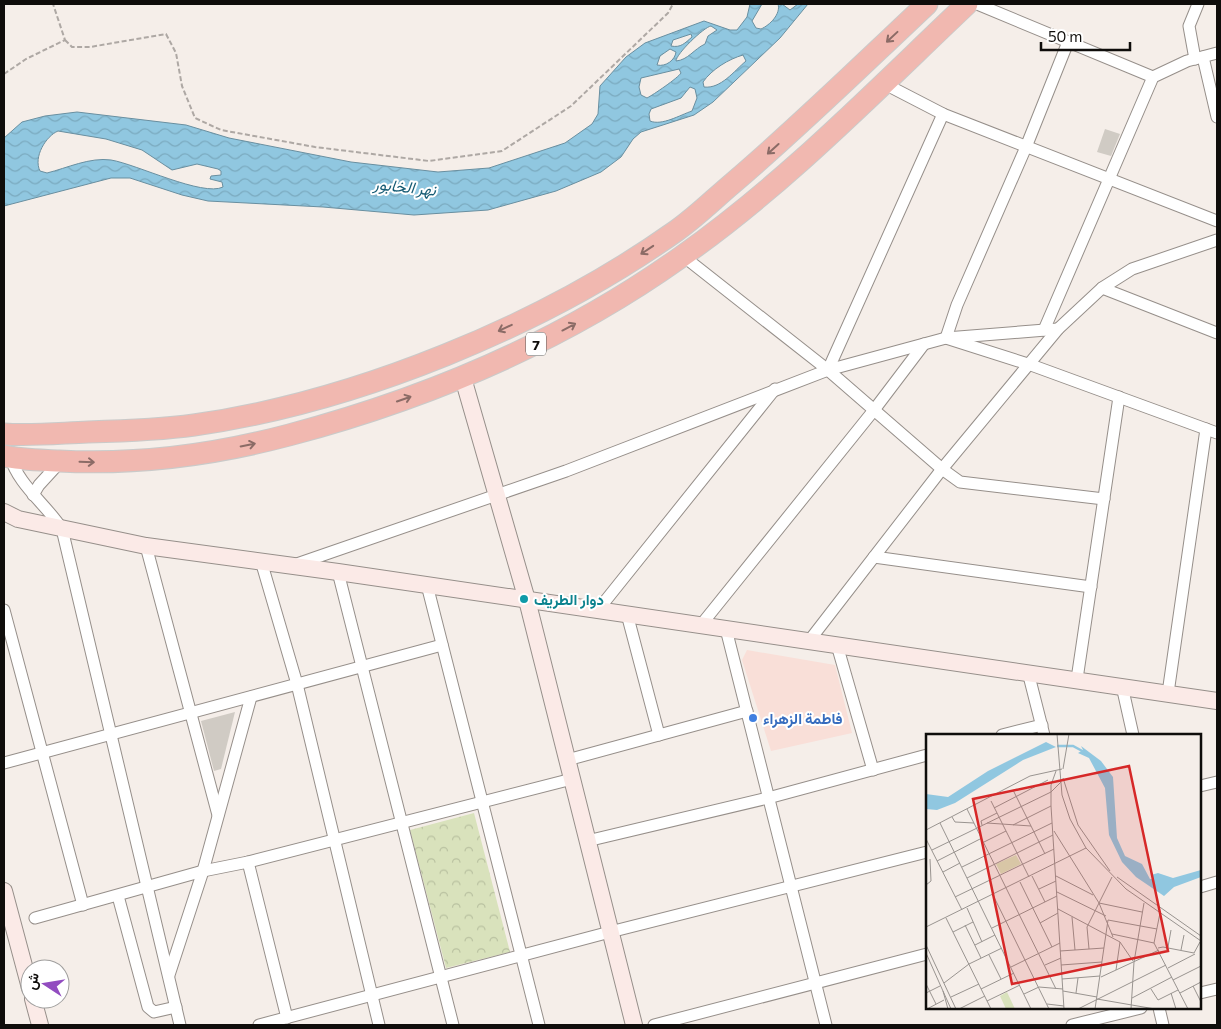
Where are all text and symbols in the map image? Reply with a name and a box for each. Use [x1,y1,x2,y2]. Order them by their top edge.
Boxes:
scale bar [1041,20,1130,52]
text: 50 m [1048,27,1082,45]
one-way arrow [885,31,898,43]
one-way arrow [767,143,780,154]
water label: نهر الخابور [372,173,438,201]
one-way arrow [640,245,654,255]
one-way arrow [561,322,576,332]
one-way arrow [498,324,513,333]
road number: 7 [526,332,546,356]
one-way arrow [396,394,411,403]
one-way arrow [240,440,256,449]
one-way arrow [79,458,95,467]
place label: دوار الطريف [534,590,604,609]
marker: دوار الطريف [518,593,530,605]
place label: فاطمة الزهراء [763,709,843,728]
marker: فاطمة الزهراء [747,712,759,724]
inset map [926,734,1201,1009]
north arrow [20,959,70,1009]
text: ش [22,971,43,991]

